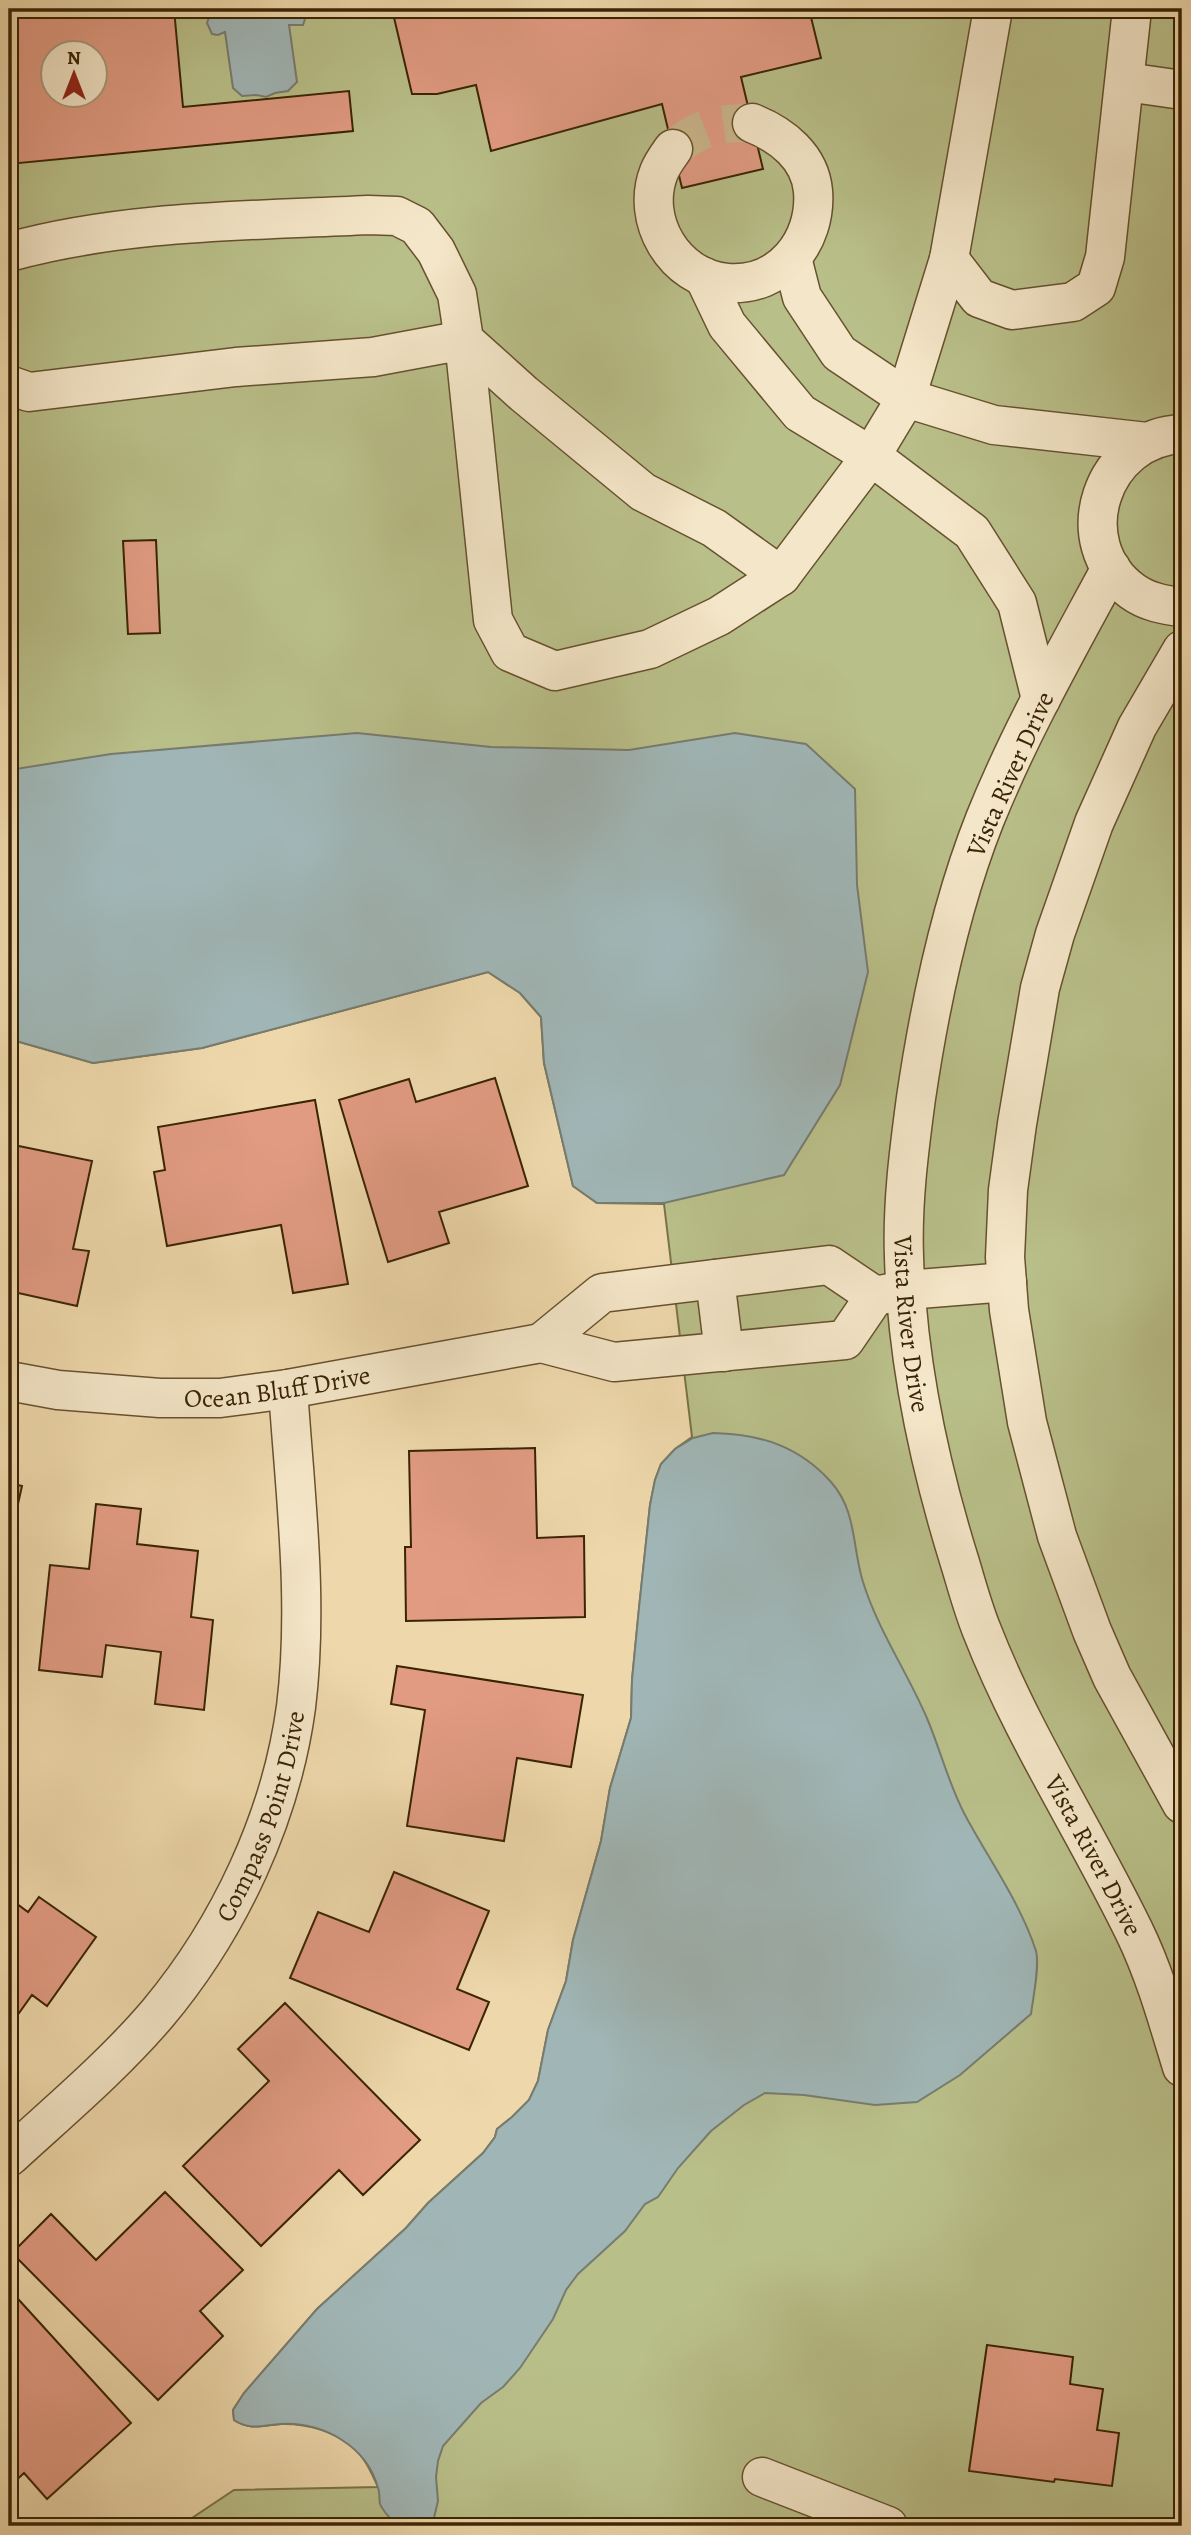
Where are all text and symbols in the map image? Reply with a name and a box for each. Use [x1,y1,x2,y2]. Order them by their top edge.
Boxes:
north arrow [38,38,108,108]
text: N [67,45,81,71]
street label: Vista River Drive [958,686,1063,863]
street label: Vista River Drive [886,1234,938,1415]
street label: Ocean Bluff Drive [184,1357,373,1416]
street label: Compass Point Drive [208,1709,313,1928]
street label: Vista River Drive [1036,1768,1151,1942]

